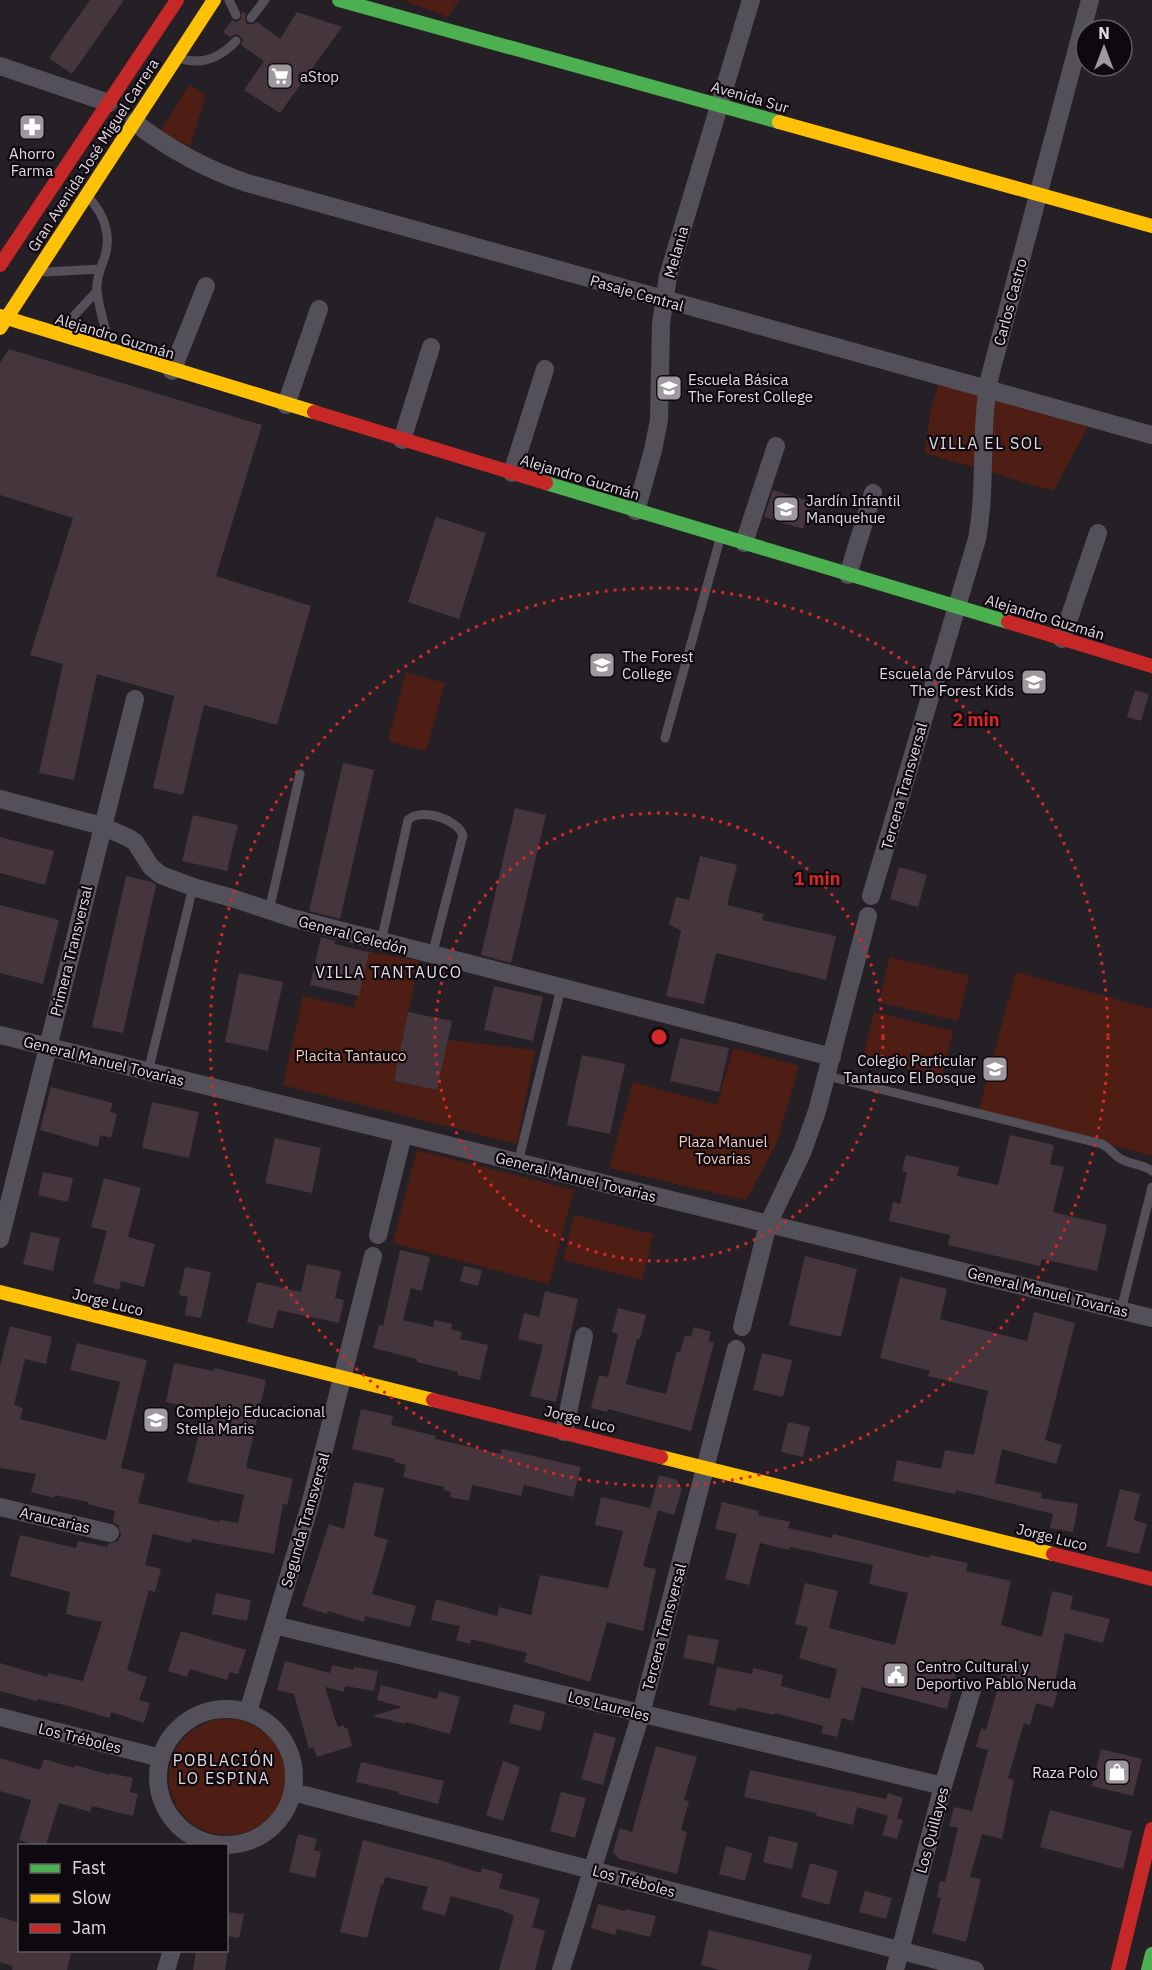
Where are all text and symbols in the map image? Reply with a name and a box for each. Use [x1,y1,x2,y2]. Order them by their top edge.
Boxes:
north arrow [1074,18,1134,78]
text: N [1098,23,1110,43]
street label: Gran Avenida José Miguel Carrera [23,55,163,255]
supermarket icon: aStop [265,61,295,91]
place label: aStop [300,67,339,86]
street label: Avenida Sur [709,77,792,117]
pharmacy icon: Ahorro Farma [17,112,47,142]
place label: Ahorro Farma [9,144,55,180]
street label: Melania [660,224,692,280]
street label: Carlos Castro [989,256,1031,348]
street label: Pasaje Central [588,271,686,315]
street label: Alejandro Guzmán [53,309,177,363]
place label: Escuela Básica The Forest College [688,370,813,406]
school or university icon: Escuela Básica The Forest College [654,373,684,403]
district label: VILLA EL SOL [929,433,1043,453]
street label: Alejandro Guzmán [518,450,642,504]
place label: Jardín Infantil Manquehue [806,491,901,527]
school or university icon: Jardín Infantil Manquehue [771,494,801,524]
street label: Alejandro Guzmán [983,590,1107,644]
place label: The Forest College [622,647,693,683]
school or university icon: The Forest College [587,650,617,680]
place label: Escuela de Párvulos The Forest Kids [879,664,1014,700]
school or university icon: Escuela de Párvulos The Forest Kids [1019,667,1049,697]
text: 2 min [952,708,1000,731]
street label: Tercera Transversal [877,720,931,852]
text: 1 min [793,867,841,890]
street label: Primera Transversal [46,884,96,1018]
street label: General Celedón [296,911,410,959]
district label: VILLA TANTAUCO [315,962,463,982]
centre of rings [649,1027,669,1047]
street label: General Manuel Tovarias [22,1032,186,1090]
park label: Placita Tantauco [295,1046,407,1065]
place label: Colegio Particular Tantauco El Bosque [843,1051,976,1087]
school or university icon: Colegio Particular Tantauco El Bosque [980,1054,1010,1084]
park label: Plaza Manuel Tovarias [678,1132,768,1168]
street label: General Manuel Tovarias [494,1148,658,1206]
street label: General Manuel Tovarias [966,1263,1130,1321]
street label: Jorge Luco [70,1284,146,1320]
street label: Jorge Luco [542,1401,618,1437]
place label: Complejo Educacional Stella Maris [176,1402,325,1438]
school or university icon: Complejo Educacional Stella Maris [141,1405,171,1435]
street label: Segunda Transversal [277,1450,333,1590]
street label: Araucarias [18,1503,92,1537]
street label: Jorge Luco [1014,1519,1090,1555]
street label: Tercera Transversal [638,1561,690,1693]
place label: Centro Cultural y Deportivo Pablo Neruda [916,1657,1076,1693]
public building icon: Centro Cultural y Deportivo Pablo Neruda [881,1660,911,1690]
street label: Los Laureles [566,1687,652,1725]
street label: Los Tréboles [37,1719,123,1757]
district label: POBLACIÓN LO ESPINA [173,1749,275,1788]
shop icon: Raza Polo [1102,1757,1132,1787]
place label: Raza Polo [1032,1763,1098,1782]
street label: Los Quillayes [911,1785,953,1875]
legend [18,1844,228,1952]
text: Fast [72,1856,106,1879]
street label: Los Tréboles [591,1861,677,1901]
text: Slow [72,1886,111,1909]
text: Jam [72,1916,107,1939]

